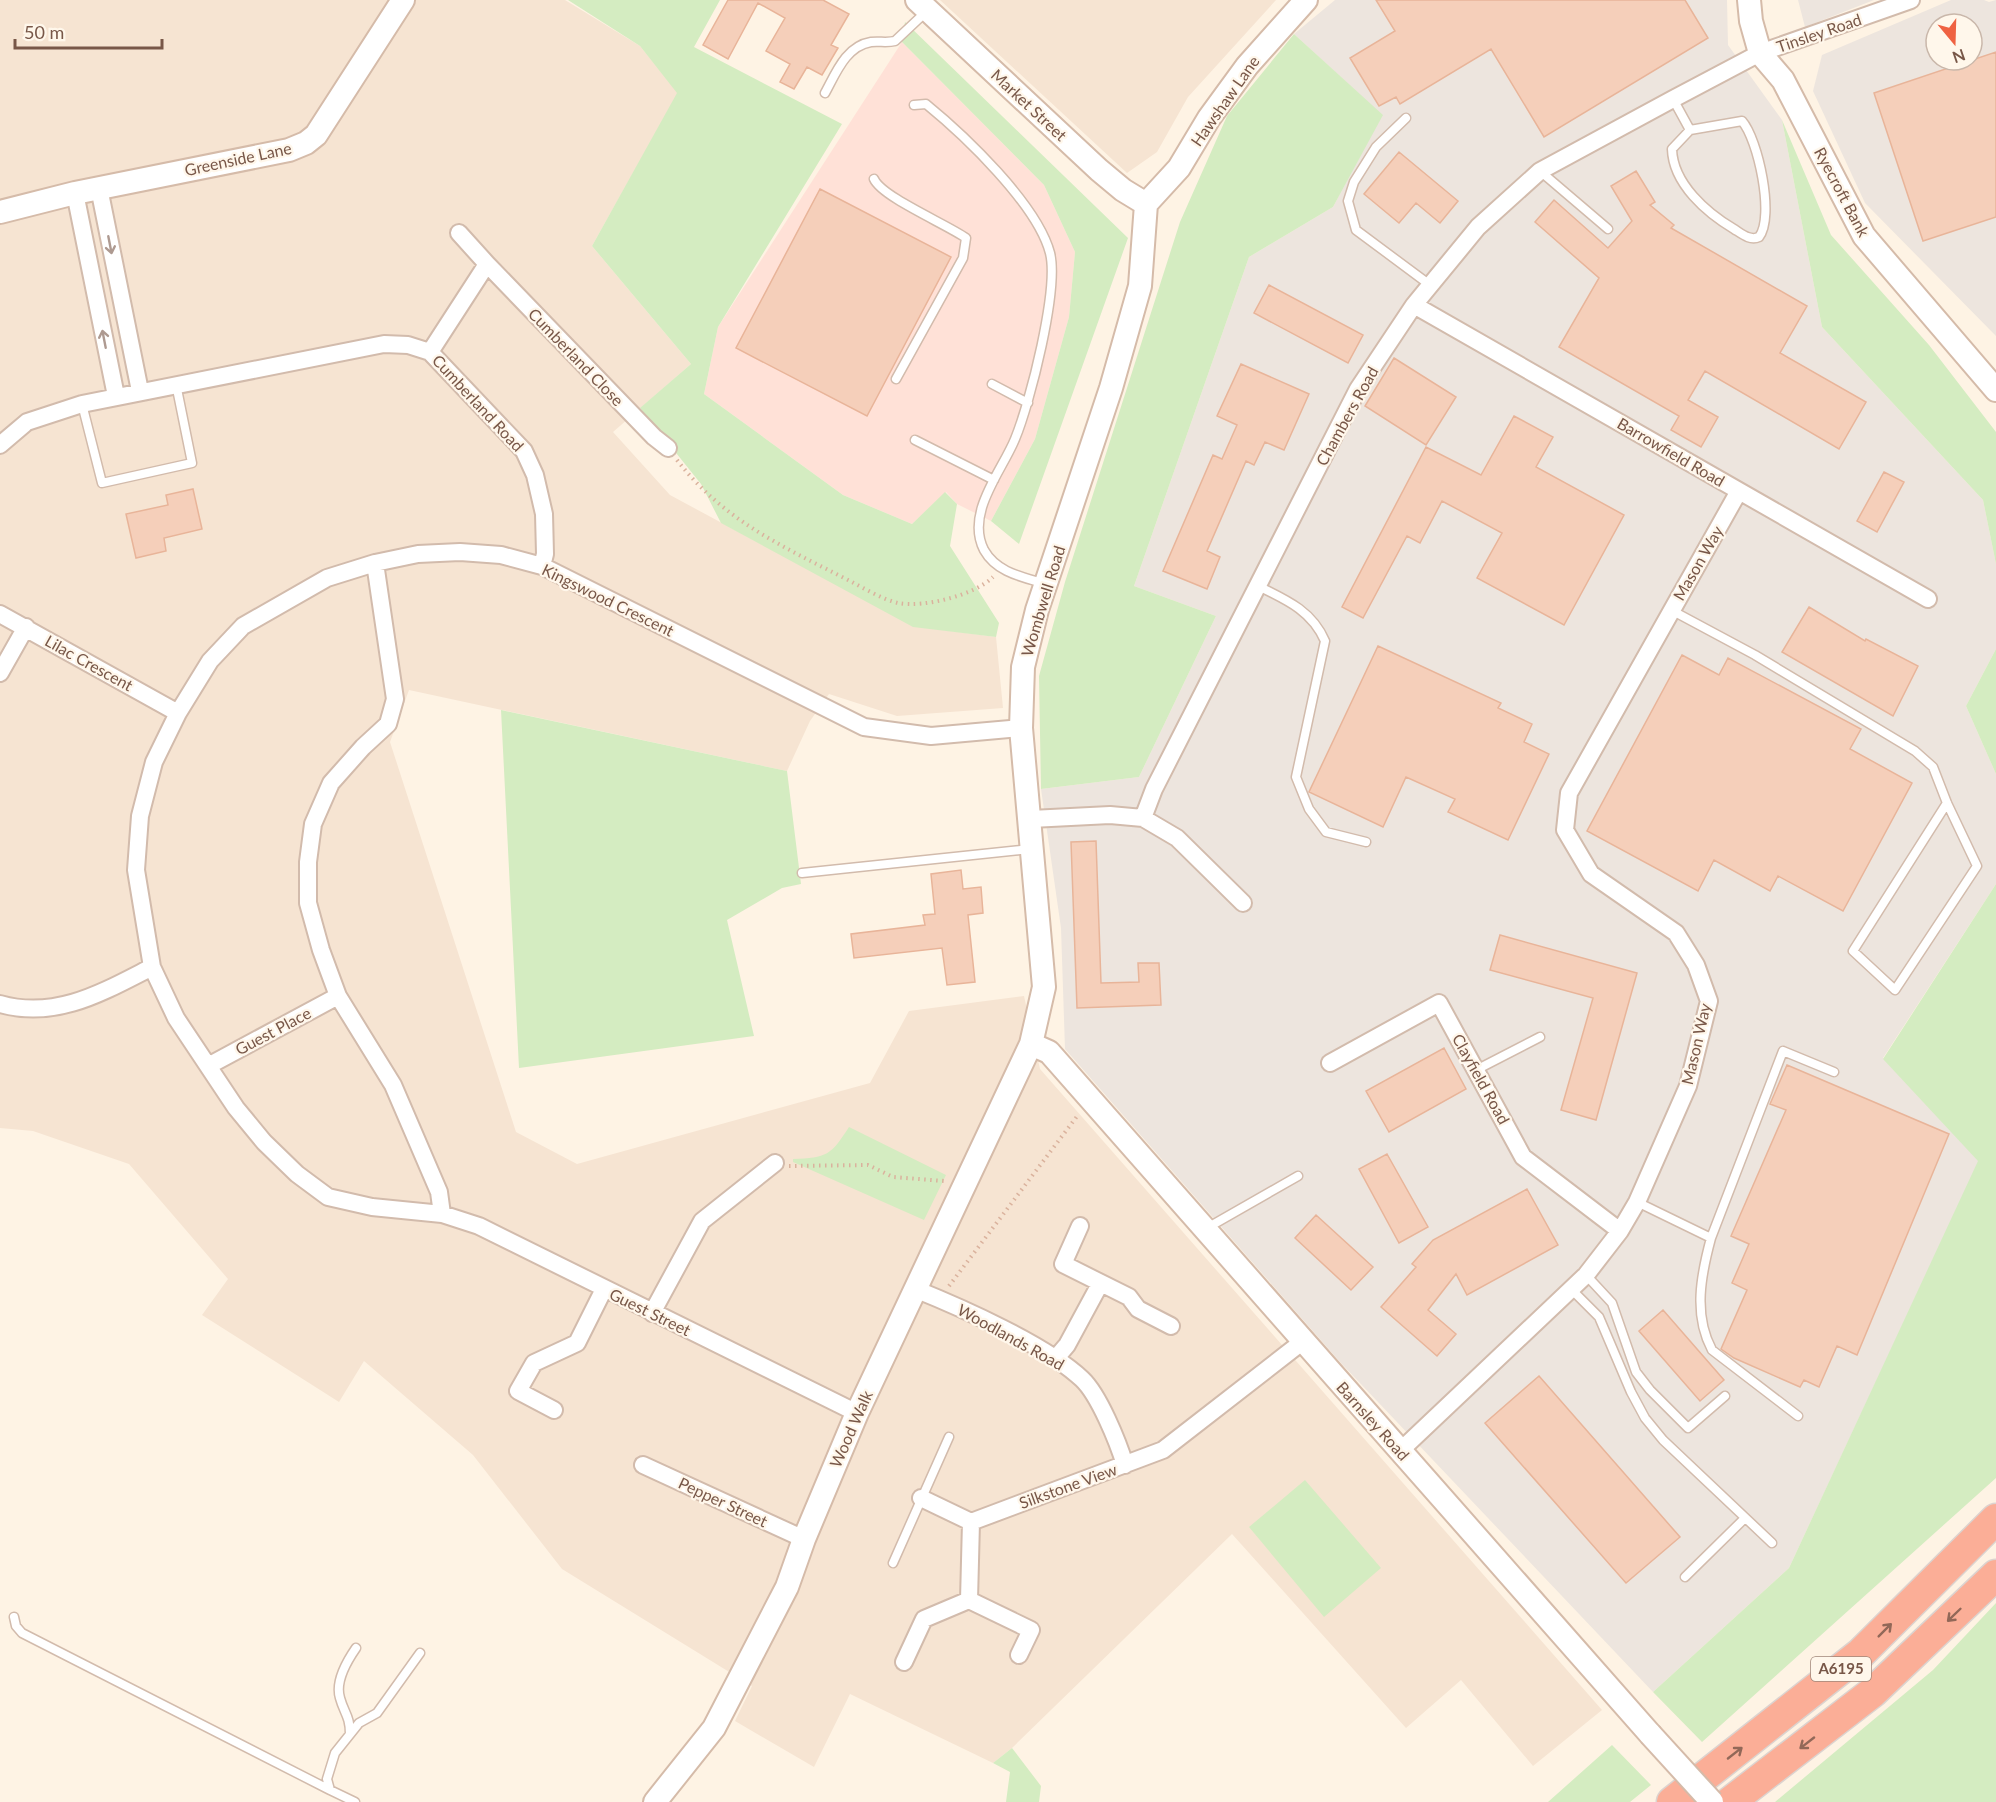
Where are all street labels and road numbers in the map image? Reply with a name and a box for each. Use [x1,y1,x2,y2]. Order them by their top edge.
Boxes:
street label: Tinsley Road [1774,9,1864,56]
street label: Hawshaw Lane [1186,52,1263,150]
street label: Market Street [988,65,1071,145]
street label: Greenside Lane [183,138,293,179]
street label: Ryecroft Bank [1811,144,1874,240]
street label: Cumberland Close [525,304,628,409]
street label: Cumberland Road [429,350,528,455]
street label: Chambers Road [1311,363,1382,469]
street label: Barrowfield Road [1614,413,1728,490]
street label: Mason Way [1669,521,1727,603]
street label: Wombwell Road [1017,543,1068,659]
street label: Kingswood Crescent [539,559,677,640]
street label: Lilac Crescent [42,631,137,695]
street label: Mason Way [1677,1001,1714,1086]
street label: Guest Place [232,1003,314,1058]
street label: Clayfield Road [1449,1030,1514,1127]
street label: Guest Street [607,1284,694,1339]
street label: Woodlands Road [955,1299,1068,1374]
street label: Barnsley Road [1333,1377,1414,1464]
street label: Wood Walk [825,1387,876,1470]
street label: Silkstone View [1016,1459,1120,1512]
street label: Pepper Street [676,1473,771,1530]
road number: A6195 [1811,1657,1871,1681]

